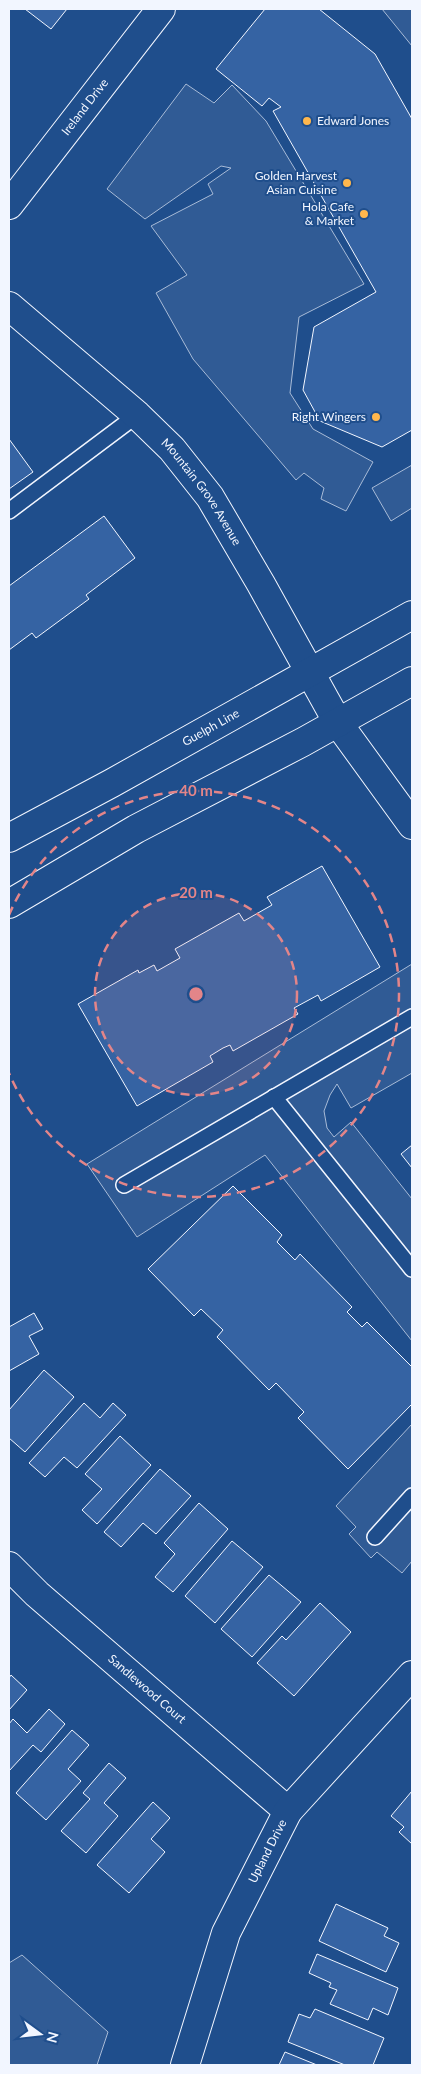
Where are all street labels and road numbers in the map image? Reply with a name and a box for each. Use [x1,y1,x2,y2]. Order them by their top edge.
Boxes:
street label: Ireland Drive [58,75,111,138]
street label: Mountain Grove Avenue [158,435,245,548]
street label: Guelph Line [179,705,242,749]
street label: Sandlewood Court [105,1651,190,1727]
street label: Upland Drive [245,1817,290,1885]

